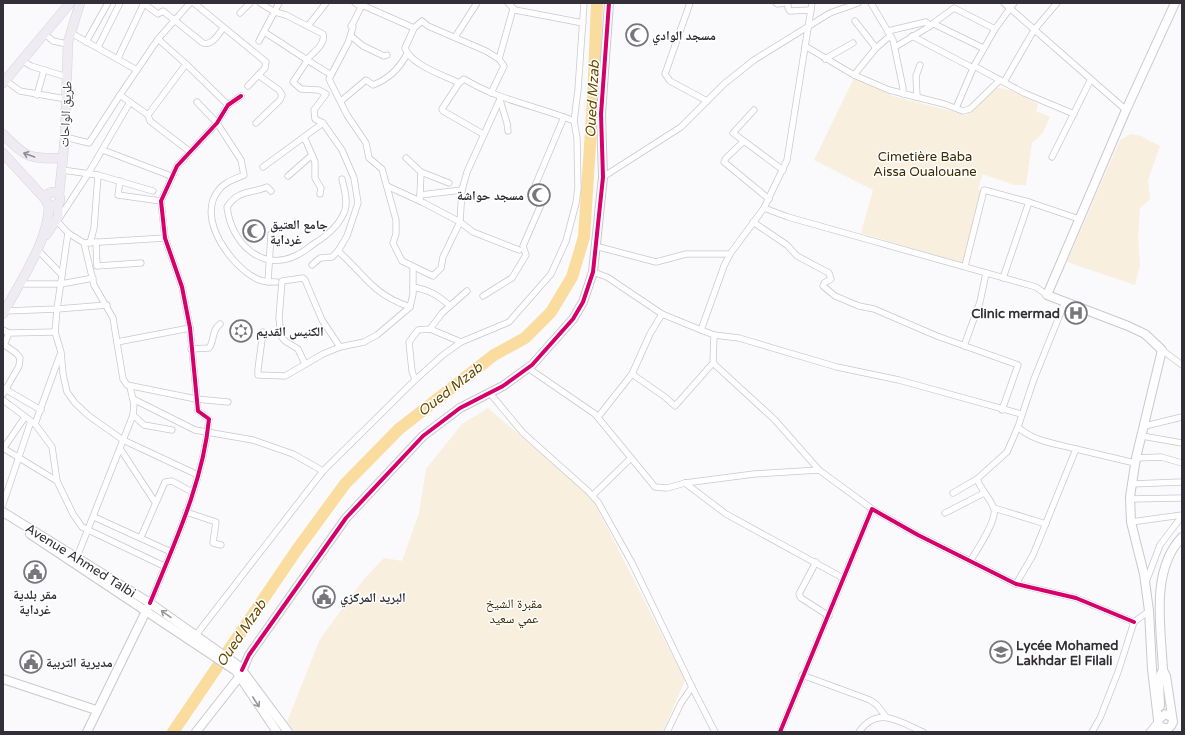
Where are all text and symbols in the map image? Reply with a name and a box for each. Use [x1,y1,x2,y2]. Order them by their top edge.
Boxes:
mosque icon: مسجد الوادي [624,22,650,48]
place label: مسجد الوادي [652,28,716,46]
water label: Oued Mzab [582,59,603,138]
street label: طريق الواحات [56,80,76,148]
park label: Cimetière Baba Aissa Oualouane [873,149,977,180]
one-way arrow [23,151,35,159]
mosque icon: مسجد حواشة [526,182,552,208]
place label: مسجد حواشة [457,188,524,204]
place label: جامع العتيق غرداية [270,217,328,248]
mosque icon: جامع العتيق غرداية [241,218,267,244]
hospital icon: Clinic mermad [1063,300,1089,326]
place label: Clinic mermad [971,306,1060,322]
synagogue icon: الكنيس القديم [228,318,254,344]
place label: الكنيس القديم [256,324,324,341]
water label: Oued Mzab [415,358,487,420]
street label: Avenue Ahmed Talbi [22,520,139,601]
public building icon: مقر بلدية غرداية [22,559,48,585]
public building icon: البريد المركزي [311,584,337,610]
place label: مقر بلدية غرداية [13,587,57,618]
place label: البريد المركزي [340,590,406,608]
water label: Oued Mzab [213,595,271,670]
park label: مقبرة الشيخ عمي سعيد [486,596,542,629]
one-way arrow [161,610,172,618]
place label: Lycée Mohamed Lakhdar El Filali [1016,638,1118,669]
school or university icon: Lycée Mohamed Lakhdar El Filali [988,639,1014,665]
public building icon: مديرية التربية [18,649,44,675]
place label: مديرية التربية [46,655,113,671]
one-way arrow [252,696,260,707]

